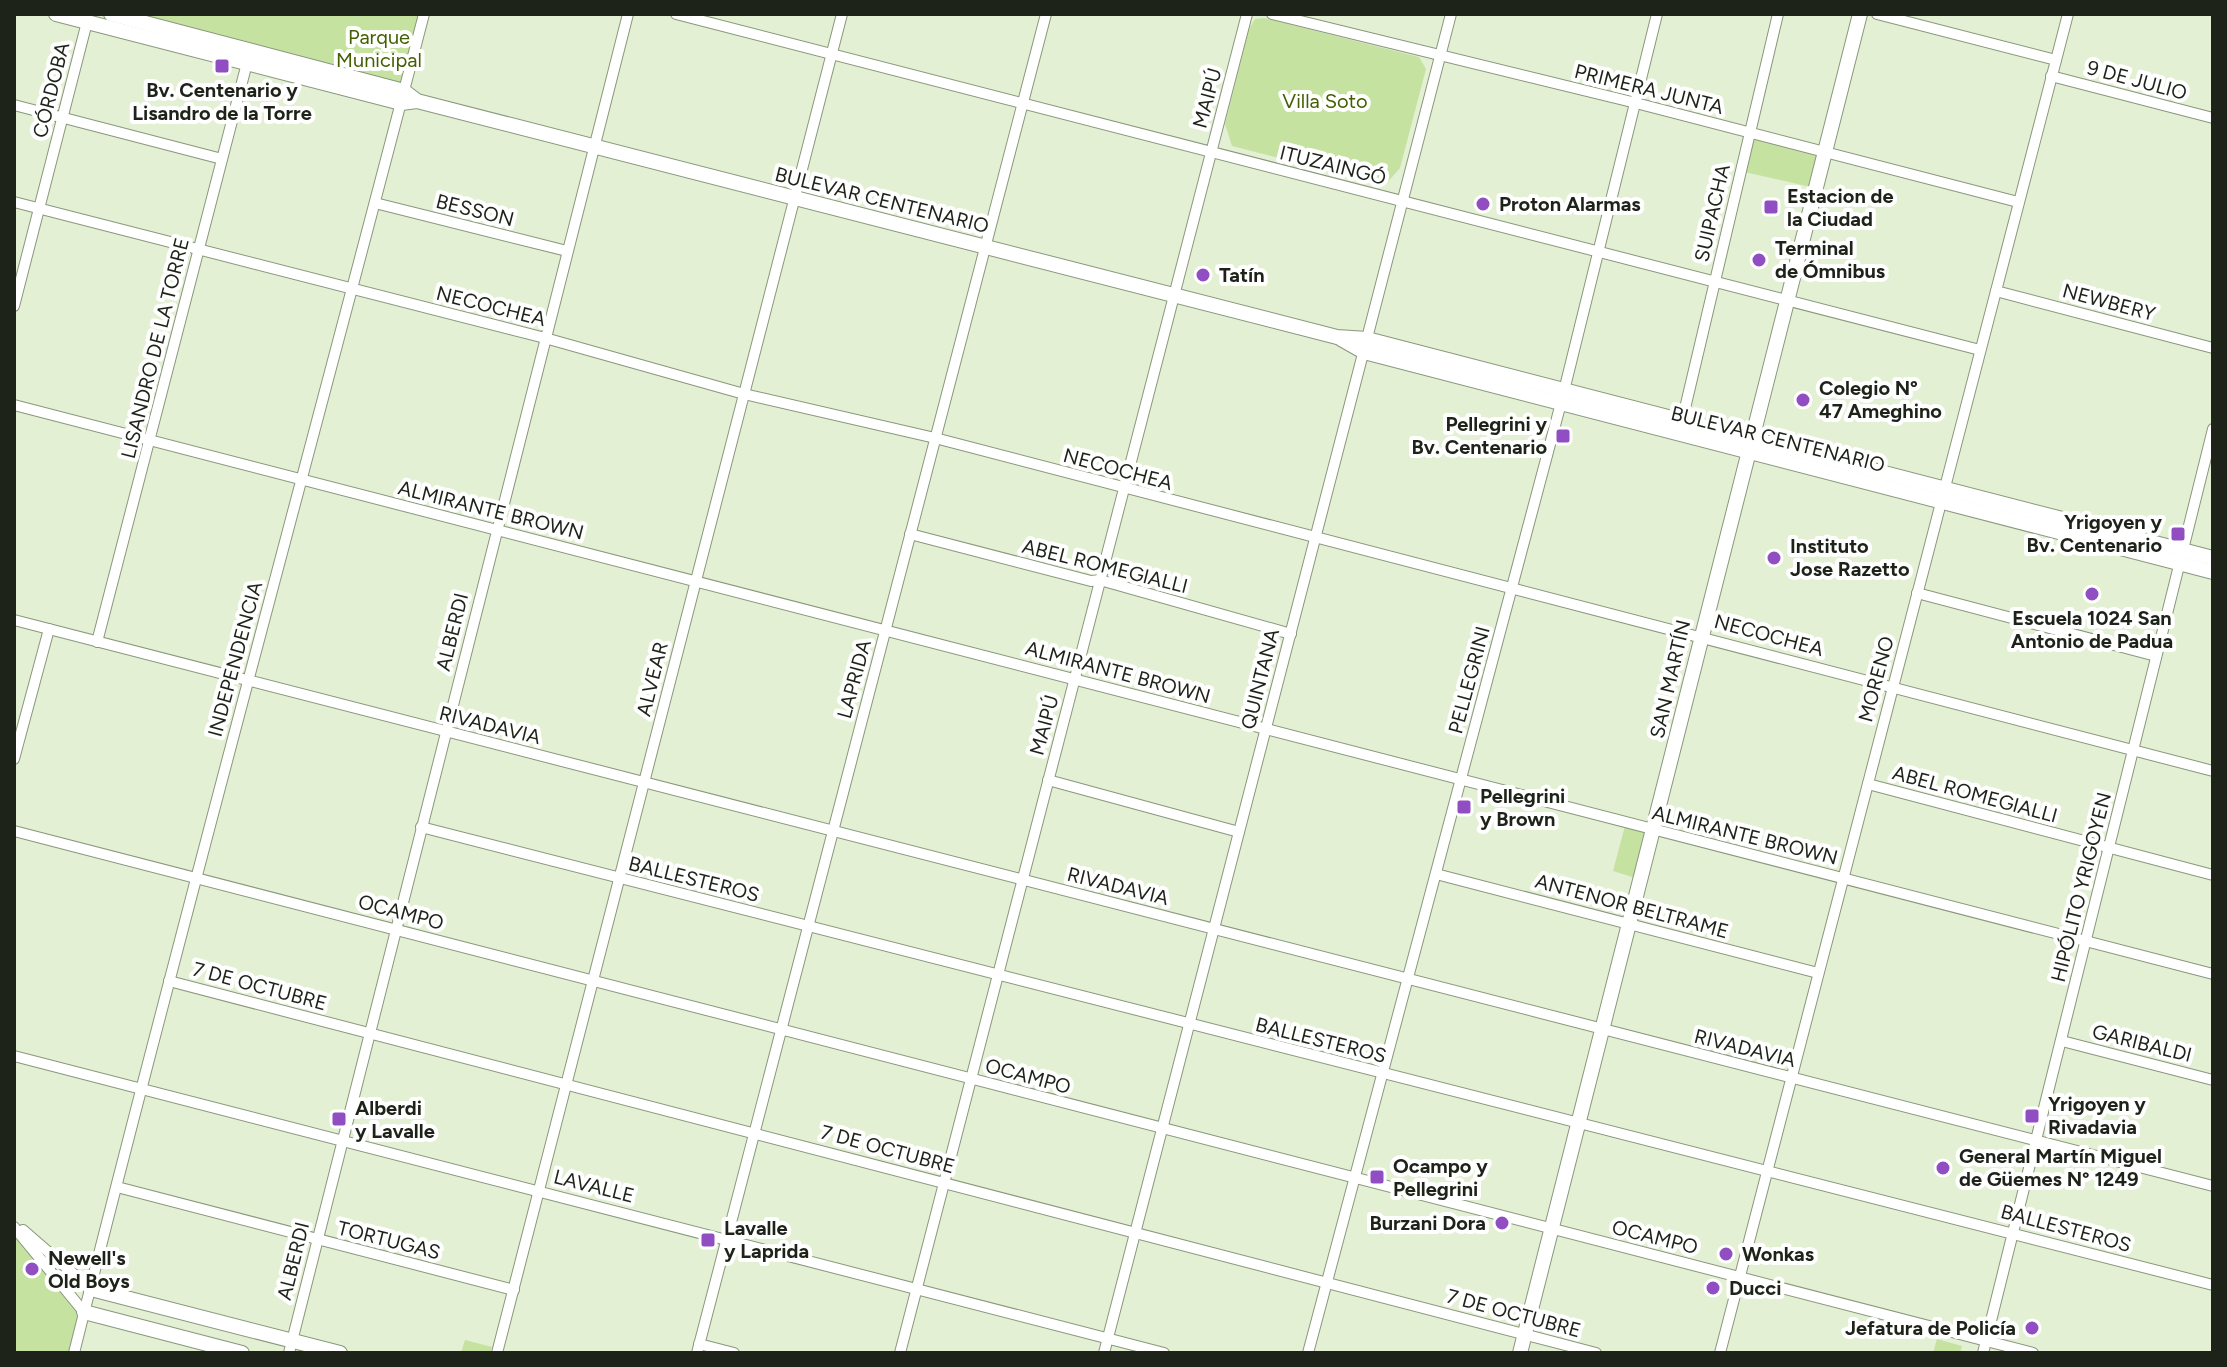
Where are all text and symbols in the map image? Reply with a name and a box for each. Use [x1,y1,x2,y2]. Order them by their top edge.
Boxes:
park label: Parque Municipal [336,25,422,72]
street label: CÓRDOBA [28,39,75,140]
street label: 9 DE JULIO [2084,55,2190,105]
marker: Bv. Centenario y Lisandro de la Torre [213,57,231,75]
street label: PRIMERA JUNTA [1572,59,1726,119]
street label: MAIPÚ [1187,65,1227,131]
place label: Bv. Centenario y Lisandro de la Torre [132,78,312,125]
park label: Villa Soto [1282,89,1368,113]
street label: ITUZAINGÓ [1277,140,1389,190]
street label: SUIPACHA [1689,161,1735,264]
street label: BULEVAR CENTENARIO [773,162,991,238]
place label: Estacion de la Ciudad [1787,184,1894,231]
street label: BESSON [433,189,517,231]
place label: Proton Alarmas [1499,192,1641,216]
marker: Proton Alarmas [1474,195,1492,213]
marker: Estacion de la Ciudad [1762,198,1780,216]
street label: LISANDRO DE LA TORRE [116,235,194,461]
place label: Terminal de Ómnibus [1775,236,1885,283]
marker: Terminal de Ómnibus [1750,251,1768,269]
place label: Tatín [1219,263,1265,287]
marker: Tatín [1194,266,1212,284]
street label: NEWBERY [2060,278,2158,326]
street label: NECOCHEA [434,281,549,331]
place label: Colegio Nº 47 Ameghino [1819,376,1942,423]
marker: Colegio Nº 47 Ameghino [1794,391,1812,409]
street label: BULEVAR CENTENARIO [1669,401,1887,477]
place label: Pellegrini y Bv. Centenario [1412,412,1547,459]
marker: Pellegrini y Bv. Centenario [1554,427,1572,445]
street label: NECOCHEA [1061,443,1176,495]
street label: ALMIRANTE BROWN [396,475,586,545]
place label: Yrigoyen y Bv. Centenario [2027,510,2162,557]
marker: Yrigoyen y Bv. Centenario [2169,525,2187,543]
street label: ABEL ROMEGIALLI [1020,534,1190,598]
place label: Instituto Jose Razetto [1790,534,1910,581]
marker: Instituto Jose Razetto [1765,549,1783,567]
street label: INDEPENDENCIA [203,578,267,739]
marker: Escuela 1024 San Antonio de Padua [2083,585,2101,603]
street label: ALBERDI [431,590,473,674]
place label: Escuela 1024 San Antonio de Padua [2011,606,2173,653]
street label: NECOCHEA [1712,609,1827,661]
street label: SAN MARTÍN [1645,617,1695,741]
street label: PELLEGRINI [1443,624,1495,736]
street label: QUINTANA [1236,626,1284,732]
street label: MORENO [1853,633,1899,725]
street label: LAPRIDA [832,636,876,721]
street label: ALMIRANTE BROWN [1023,636,1213,708]
street label: ALVEAR [631,639,673,719]
street label: MAIPÚ [1024,692,1064,758]
street label: RIVADAVIA [437,701,544,749]
street label: ABEL ROMEGIALLI [1890,760,2060,828]
place label: Pellegrini y Brown [1480,784,1565,831]
street label: HIPÓLITO YRIGOYEN [2046,790,2116,984]
marker: Pellegrini y Brown [1455,798,1473,816]
street label: ALMIRANTE BROWN [1650,800,1840,870]
street label: BALLESTEROS [626,851,762,907]
street label: RIVADAVIA [1065,862,1172,910]
street label: ANTENOR BELTRAME [1533,869,1731,943]
street label: OCAMPO [356,889,446,935]
street label: 7 DE OCTUBRE [190,957,330,1015]
street label: BALLESTEROS [1253,1012,1389,1068]
street label: GARIBALDI [2090,1019,2194,1067]
street label: RIVADAVIA [1692,1024,1799,1072]
street label: OCAMPO [983,1053,1073,1099]
place label: Yrigoyen y Rivadavia [2048,1092,2146,1139]
place label: Alberdi y Lavalle [355,1096,435,1143]
marker: Yrigoyen y Rivadavia [2023,1107,2041,1125]
marker: Alberdi y Lavalle [330,1110,348,1128]
street label: 7 DE OCTUBRE [818,1120,958,1178]
place label: General Martín Miguel de Güemes N° 1249 [1959,1144,2162,1191]
place label: Ocampo y Pellegrini [1393,1154,1488,1201]
marker: General Martín Miguel de Güemes N° 1249 [1934,1159,1952,1177]
street label: LAVALLE [551,1164,637,1208]
marker: Ocampo y Pellegrini [1368,1168,1386,1186]
street label: BALLESTEROS [1998,1199,2134,1257]
place label: Burzani Dora [1369,1211,1486,1235]
marker: Burzani Dora [1493,1214,1511,1232]
street label: OCAMPO [1610,1215,1700,1259]
street label: TORTUGAS [335,1216,443,1264]
place label: Lavalle y Laprida [724,1216,809,1263]
street label: ALBERDI [272,1219,314,1303]
marker: Lavalle y Laprida [699,1231,717,1249]
place label: Wonkas [1742,1242,1814,1266]
marker: Wonkas [1717,1245,1735,1263]
place label: Newell's Old Boys [48,1246,130,1293]
marker: Newell's Old Boys [23,1260,41,1278]
place label: Ducci [1729,1276,1781,1300]
marker: Ducci [1704,1279,1722,1297]
street label: 7 DE OCTUBRE [1444,1284,1584,1342]
place label: Jefatura de Policía [1845,1316,2016,1340]
marker: Jefatura de Policía [2023,1319,2041,1337]

